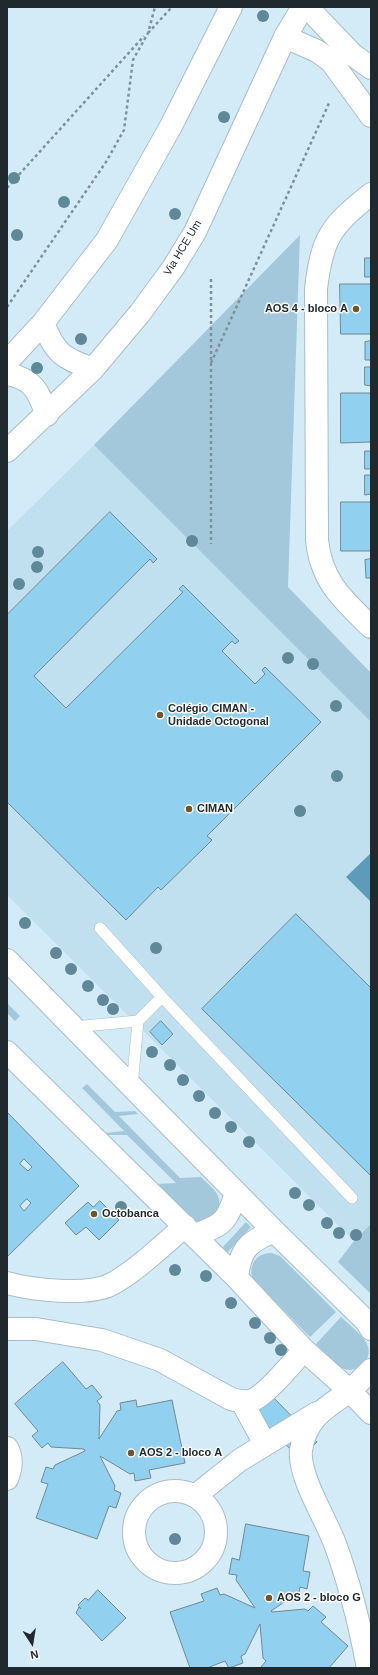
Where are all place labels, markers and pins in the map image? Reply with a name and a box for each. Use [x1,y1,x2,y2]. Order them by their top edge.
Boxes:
place label: AOS 4 - bloco A [265,302,348,316]
marker: AOS 4 - bloco A [351,304,361,314]
place label: Colégio CIMAN - Unidade Octogonal [168,702,269,728]
marker: Colégio CIMAN - Unidade Octogonal [155,710,165,720]
place label: CIMAN [197,802,233,816]
marker: CIMAN [184,804,194,814]
place label: Octobanca [102,1207,159,1221]
marker: Octobanca [89,1209,99,1219]
place label: AOS 2 - bloco A [139,1446,222,1460]
marker: AOS 2 - bloco A [126,1448,136,1458]
place label: AOS 2 - bloco G [277,1591,361,1605]
marker: AOS 2 - bloco G [264,1593,274,1603]

